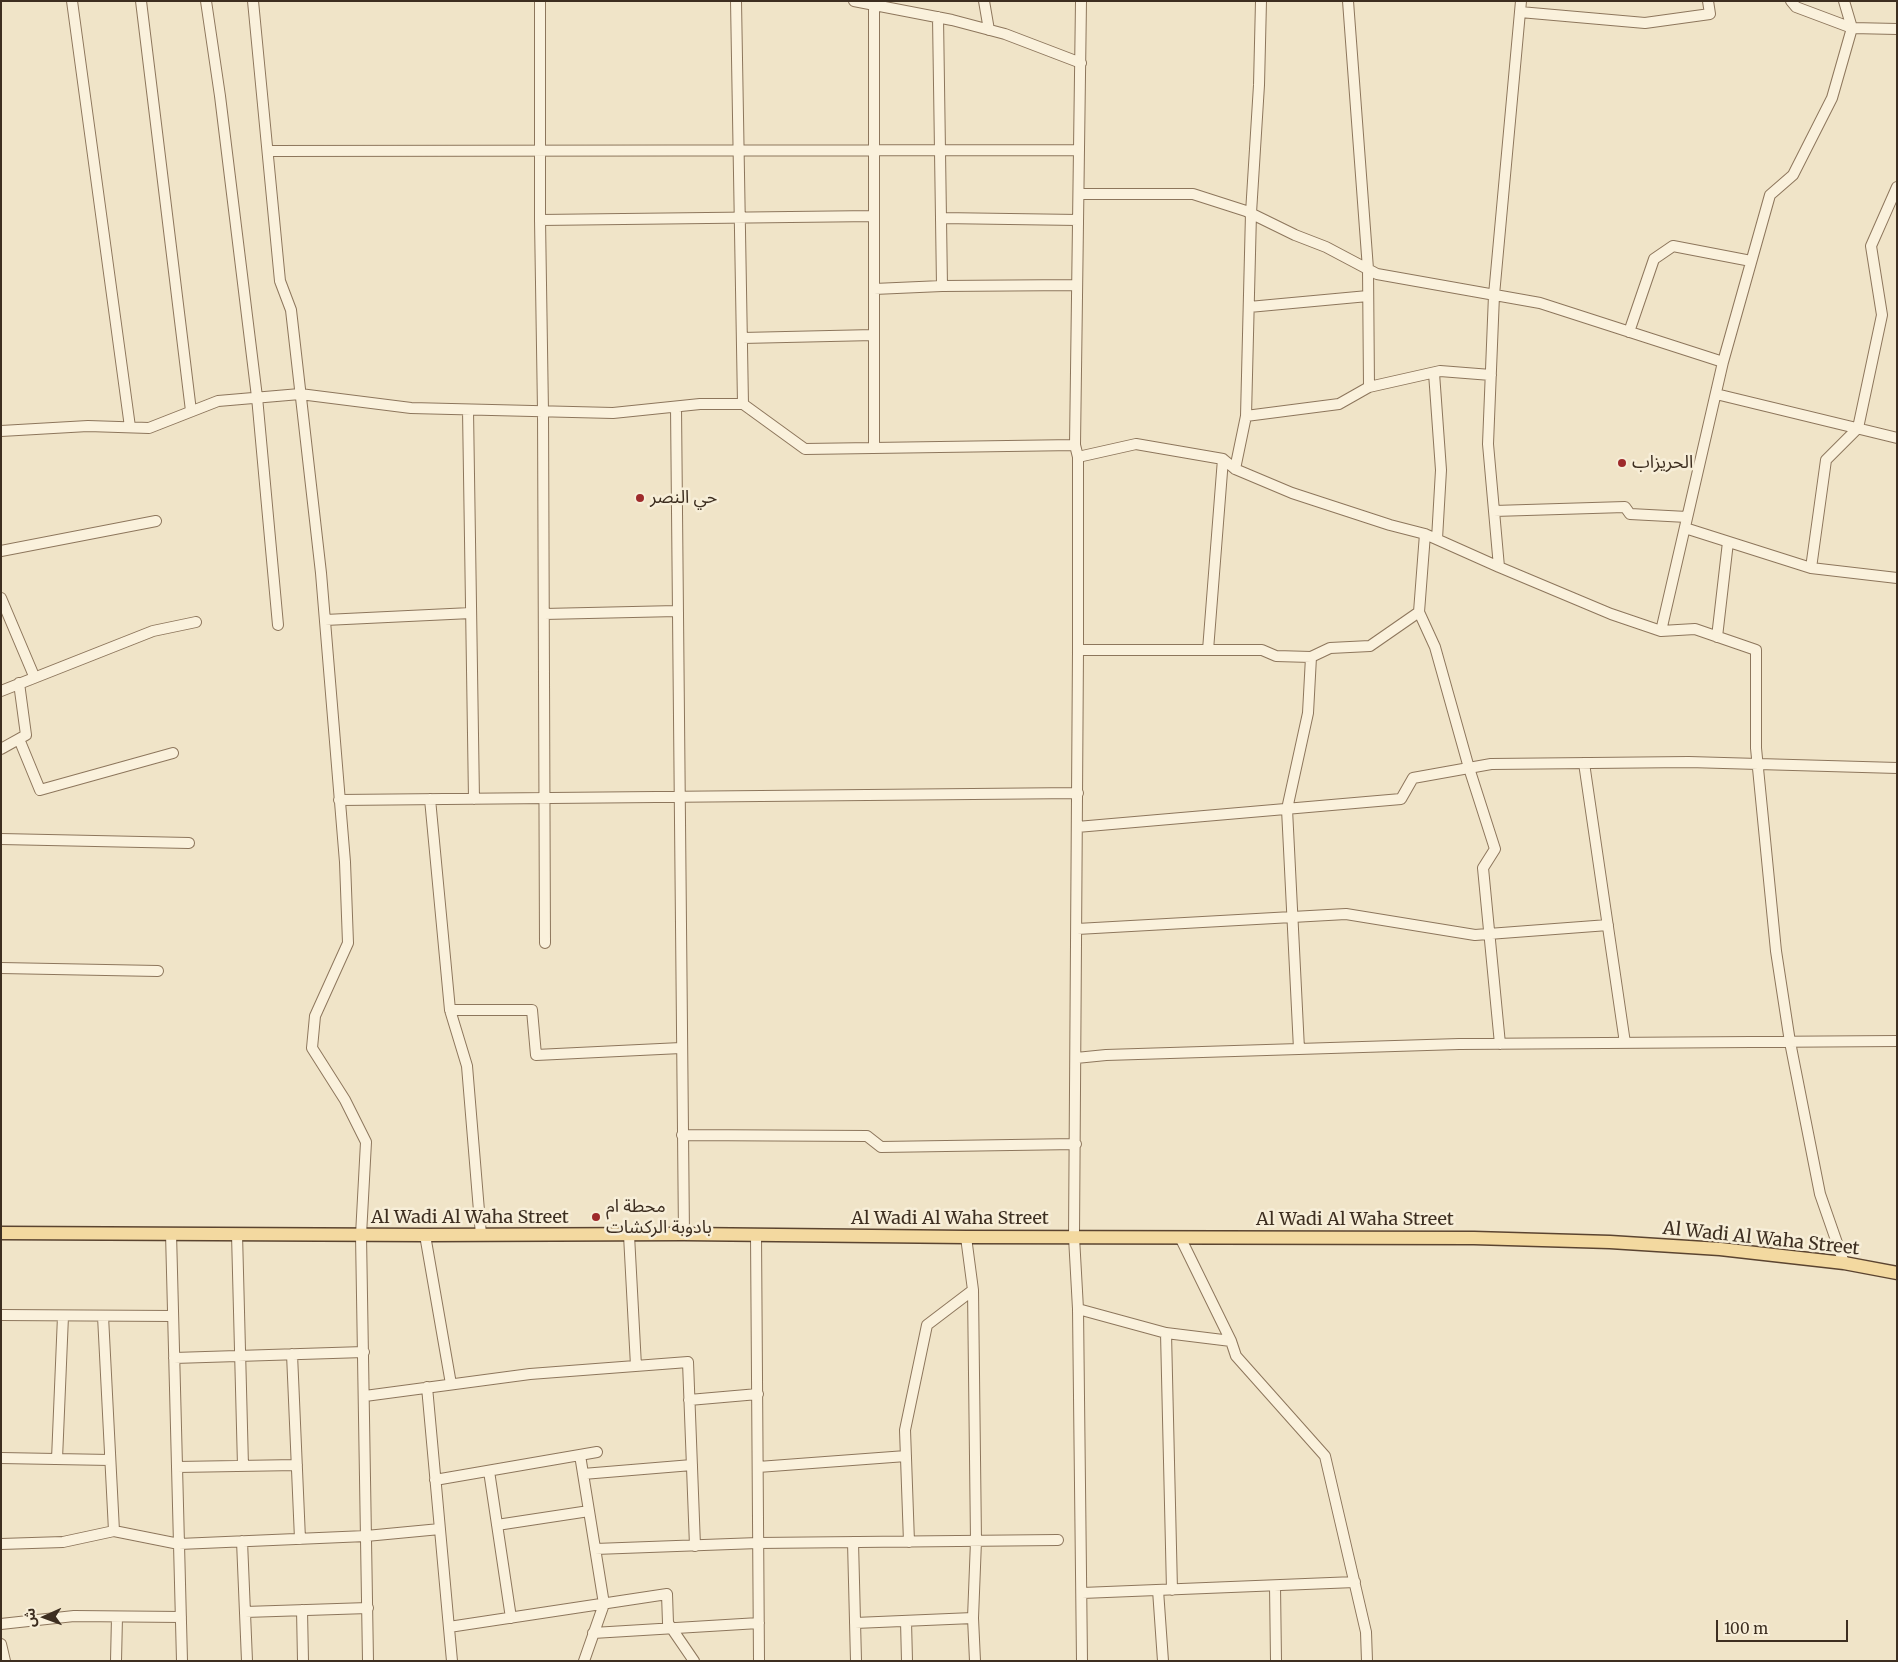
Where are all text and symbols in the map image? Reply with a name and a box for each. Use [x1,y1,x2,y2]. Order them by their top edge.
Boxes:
place label: الحريزاب [1632,452,1693,474]
marker: الحريزاب [1616,457,1628,469]
place label: حي النصر [650,487,717,509]
marker: حي النصر [634,492,646,504]
place label: محطة ام بادوبة الركشات [606,1196,712,1238]
street label: Al Wadi Al Waha Street [371,1207,569,1229]
street label: Al Wadi Al Waha Street [851,1208,1049,1230]
street label: Al Wadi Al Waha Street [1256,1209,1454,1231]
marker: محطة ام بادوبة الركشات [590,1211,602,1223]
street label: Al Wadi Al Waha Street [1662,1218,1860,1260]
north arrow [20,1592,70,1642]
text: ش [21,1608,39,1627]
scale bar [1718,1610,1850,1642]
text: 100 m [1724,1619,1768,1638]

